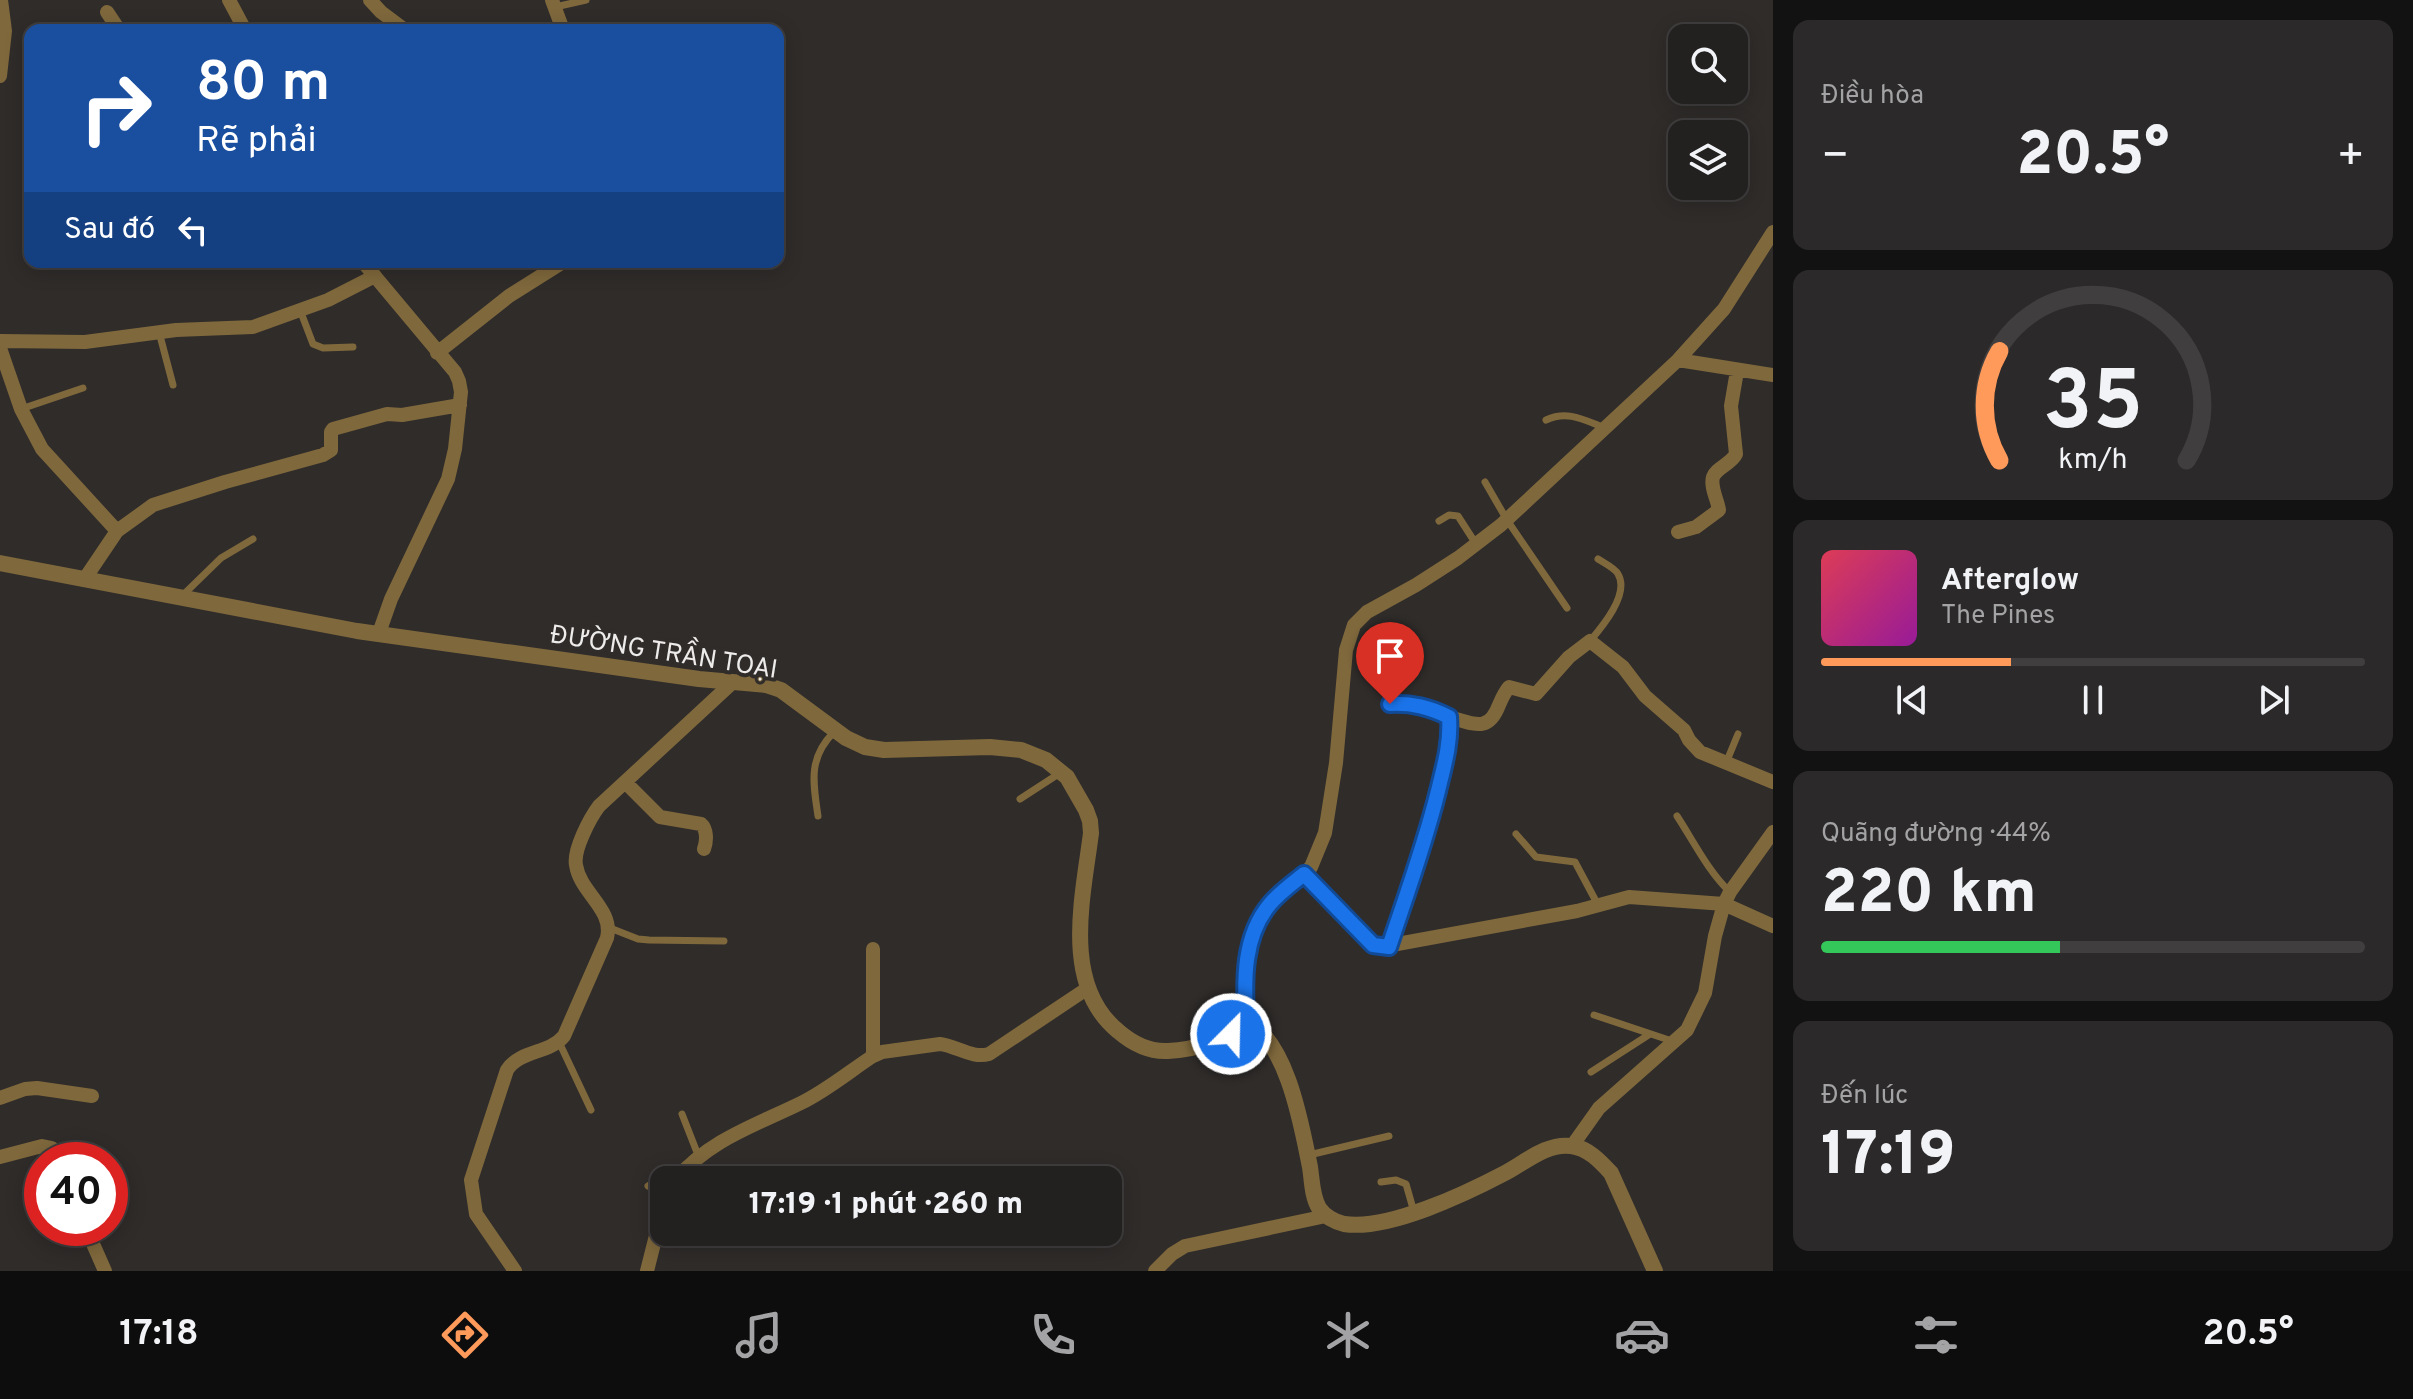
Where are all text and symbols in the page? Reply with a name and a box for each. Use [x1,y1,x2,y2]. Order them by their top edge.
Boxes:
map controls [1668,24,1748,200]
button: search [1668,24,1748,104]
text: 80 m [196,50,330,120]
icon: right [64,56,168,160]
text: Điều hòa [1821,80,1924,113]
text: Rẽ phải [196,119,317,165]
button: layers [1668,120,1748,200]
text: 20.5° [2017,120,2169,196]
text: − [1821,130,1849,186]
text: + [2337,130,2365,186]
icon: left [171,208,215,252]
text: Sau đó [64,212,155,249]
text: 35 [2043,354,2143,459]
text: km/h [2058,443,2128,479]
text: Afterglow [1941,563,2079,600]
text: The Pines [1941,600,2055,633]
street label: ĐƯỜNG TRẦN TOẠI [548,613,781,688]
pin [1356,622,1424,704]
icon: arrive [1368,634,1412,678]
icon: previous [1890,678,1934,722]
icon: pause [2071,678,2115,722]
icon: next [2252,678,2296,722]
text: Quãng đường · 44% [1821,818,2051,851]
text: 220 km [1821,858,2037,934]
position arrow [1189,992,1273,1076]
text: Đến lúc [1821,1080,1908,1113]
text: 17:19 [1821,1120,1956,1196]
speed limit sign: 40 [24,1142,128,1246]
text: 17:19 · 1 phút · 260 m [749,1187,1023,1224]
icon: directions [437,1307,493,1363]
icon: music [731,1307,787,1363]
icon: phone [1025,1307,1081,1363]
icon: climate [1320,1307,1376,1363]
icon: car [1614,1307,1670,1363]
icon: filters [1908,1307,1964,1363]
text: 17:18 [119,1312,199,1358]
text: 20.5° [2202,1312,2294,1358]

